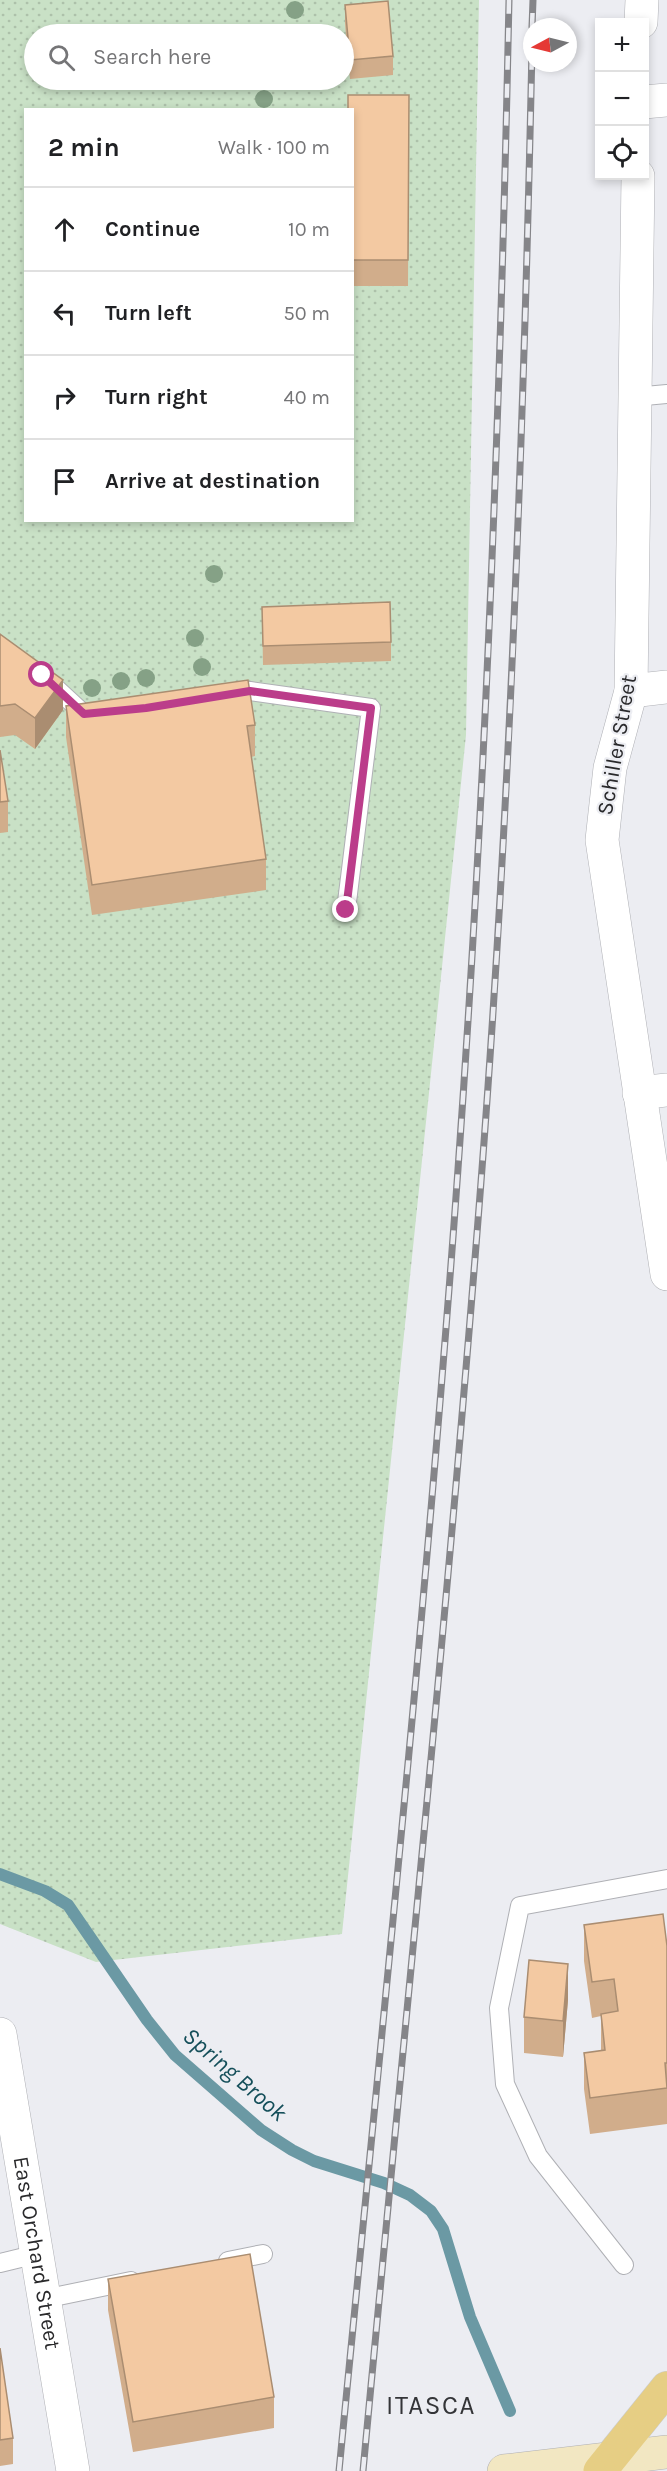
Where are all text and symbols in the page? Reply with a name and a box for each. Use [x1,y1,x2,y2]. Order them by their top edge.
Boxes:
north arrow [523,18,577,72]
map controls [595,18,649,180]
button: + [595,18,649,72]
search box [24,24,354,90]
icon: search [45,41,78,74]
text: Search here [93,44,211,70]
button: − [595,72,649,126]
button: locate [595,126,649,180]
text: 2 min [48,132,120,163]
text: Walk · 100 m [218,136,330,159]
icon: ahead [48,213,81,246]
text: Continue [105,216,200,242]
text: 10 m [288,218,330,241]
icon: left [48,297,81,330]
text: Turn left [105,300,192,326]
text: 50 m [283,302,330,325]
icon: right [48,381,81,414]
text: Turn right [105,384,208,410]
text: 40 m [284,386,330,409]
icon: arrive [48,465,81,498]
text: Arrive at destination [105,468,320,494]
route start [28,661,54,687]
street label: Schiller Street [592,673,642,817]
route end [332,896,358,922]
water label: Spring Brook [177,2021,293,2127]
street label: East Orchard Street [8,2155,65,2351]
district label: ITASCA [386,2390,476,2421]

